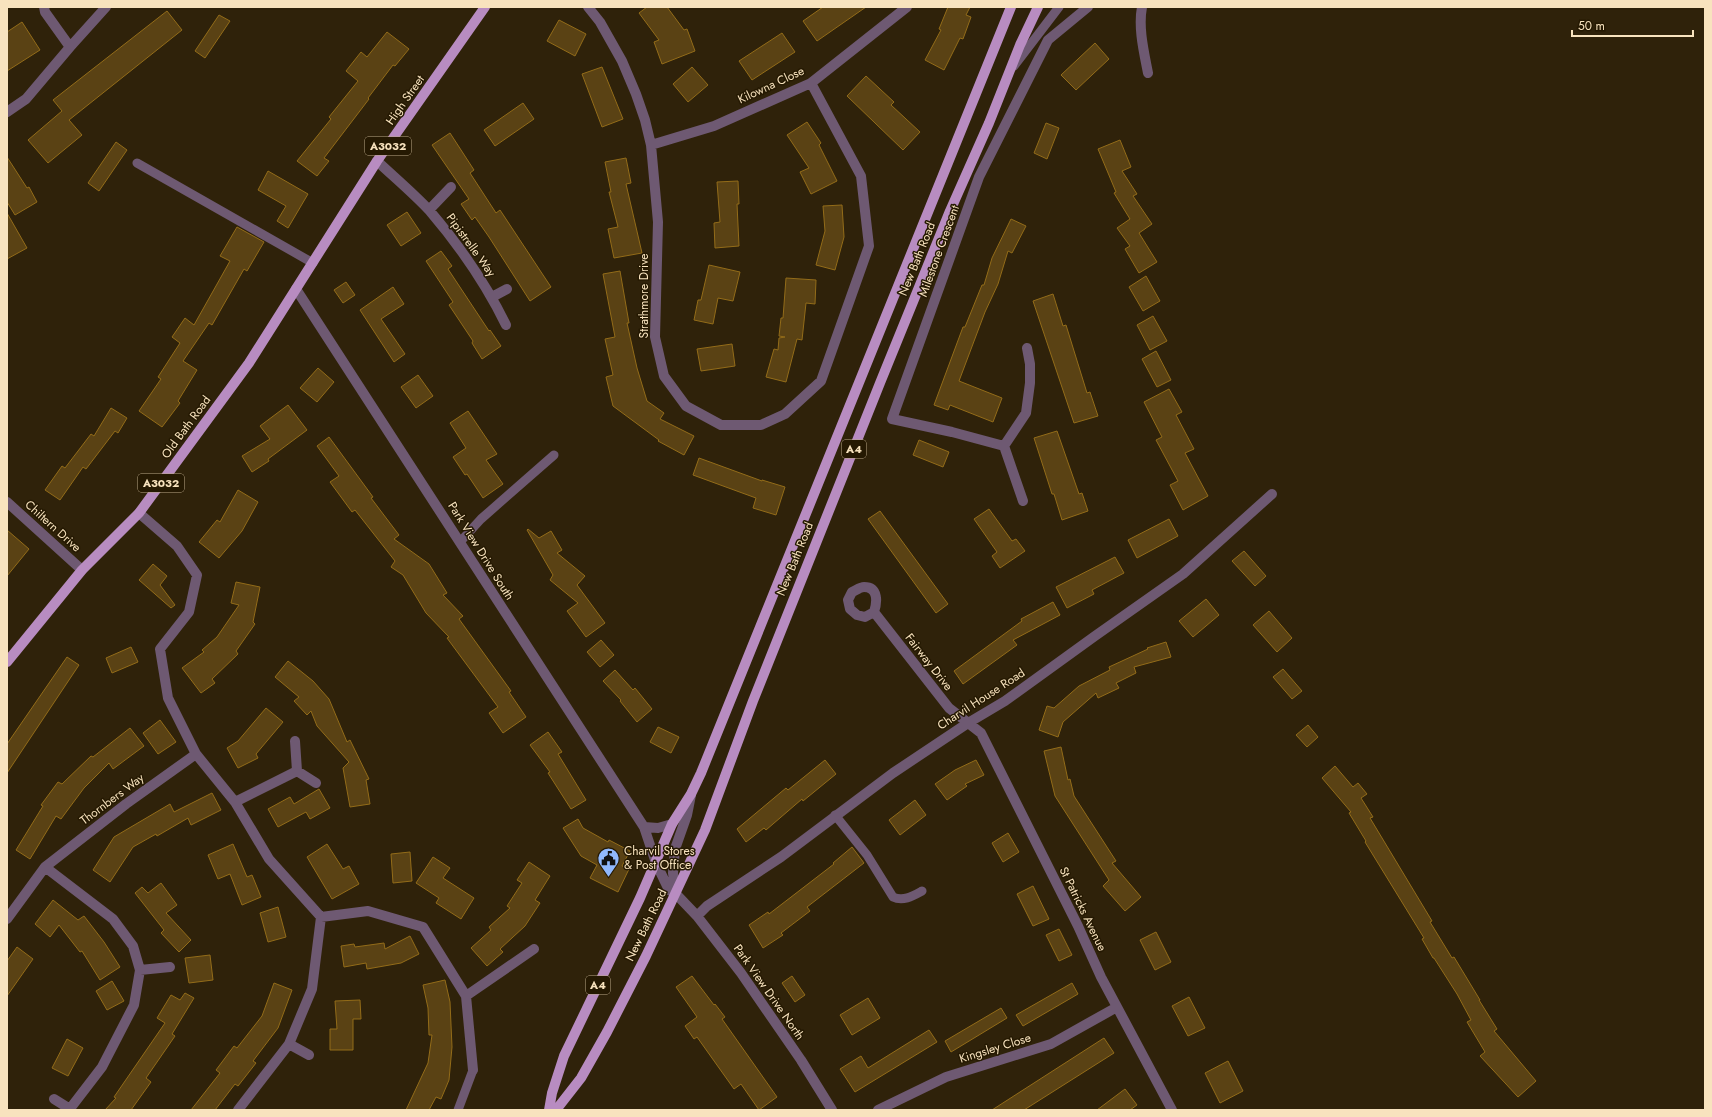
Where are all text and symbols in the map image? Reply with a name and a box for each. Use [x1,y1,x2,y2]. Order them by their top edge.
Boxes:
scale bar [1572,12,1693,38]
text: 50 m [1578,17,1605,35]
street label: Kilowna Close [735,62,807,108]
street label: High Street [381,71,429,129]
road number: A3032 [365,137,411,155]
street label: Milestone Crescent [914,203,964,299]
street label: Pipistrelle Way [442,210,501,281]
street label: New Bath Road [894,219,940,299]
street label: Strathmore Drive [635,254,653,338]
street label: Old Bath Road [157,392,215,462]
road number: A4 [842,440,866,458]
road number: A3032 [138,474,184,492]
street label: Chiltern Drive [21,496,85,556]
street label: Park View Drive South [444,498,518,604]
street label: New Bath Road [772,519,818,599]
street label: Fairway Drive [901,629,957,695]
street label: Charvil House Road [934,664,1028,734]
street label: Thornbers Way [76,768,148,829]
place label: Charvil Stores & Post Office [624,842,695,874]
public building icon: Charvil Stores & Post Office [596,845,622,878]
street label: St Patricks Avenue [1055,864,1111,954]
street label: New Bath Road [621,886,671,964]
street label: Park View Drive North [729,940,809,1044]
road number: A4 [586,976,610,994]
street label: Kingsley Close [957,1029,1033,1067]

